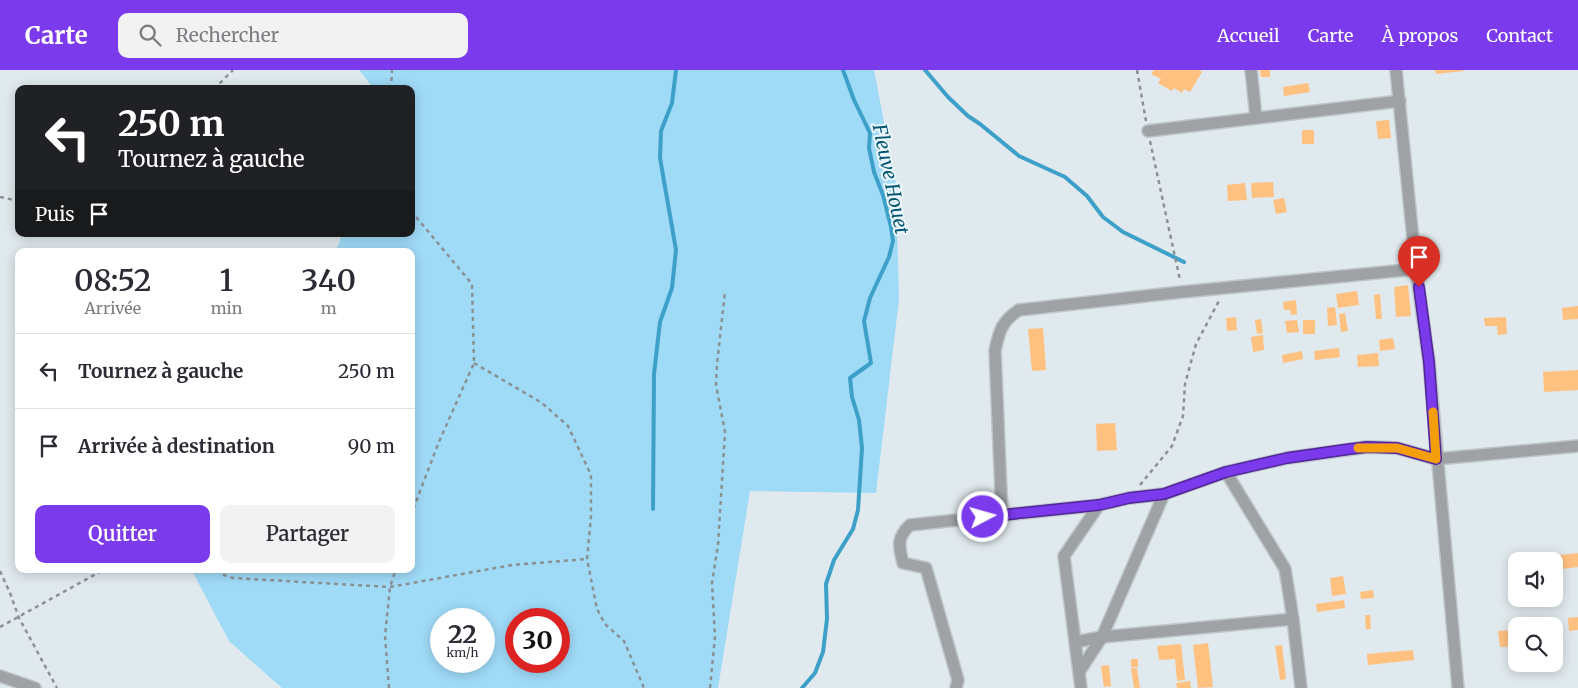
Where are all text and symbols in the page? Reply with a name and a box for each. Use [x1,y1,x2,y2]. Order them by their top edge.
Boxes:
search box [118,13,468,58]
text: Carte [25,20,88,51]
icon: search [136,21,164,49]
text: Rechercher [176,23,279,47]
text: Accueil [1217,24,1280,47]
text: Carte [1308,24,1353,47]
text: À propos [1381,24,1458,47]
text: Contact [1486,24,1553,47]
text: 250 m [118,102,224,146]
icon: left [35,105,100,170]
water label: Fleuve Houet [867,121,914,237]
text: Tournez à gauche [118,145,305,173]
icon: arrive [85,200,113,228]
text: Puis [35,202,75,226]
pin [1398,236,1440,287]
icon: arrive [1405,243,1433,271]
text: 08:52 [74,261,152,299]
text: 1 [220,261,233,299]
text: 340 [301,261,356,299]
text: Arrivée [84,298,141,318]
text: min [211,298,242,318]
text: m [321,298,337,318]
icon: left [35,357,63,385]
text: Tournez à gauche [78,359,243,383]
text: 250 m [338,359,395,383]
icon: arrive [35,432,63,460]
text: Arrivée à destination [78,434,275,458]
text: 90 m [348,434,395,458]
position arrow [956,490,1008,542]
button: Quitter [35,505,210,563]
button: Partager [220,505,395,563]
map controls [1508,552,1563,672]
button: sound [1508,552,1563,607]
speed limit sign: 30 [505,608,570,673]
button: search [1508,617,1563,672]
text: 22 [448,618,477,650]
text: km/h [447,645,478,660]

